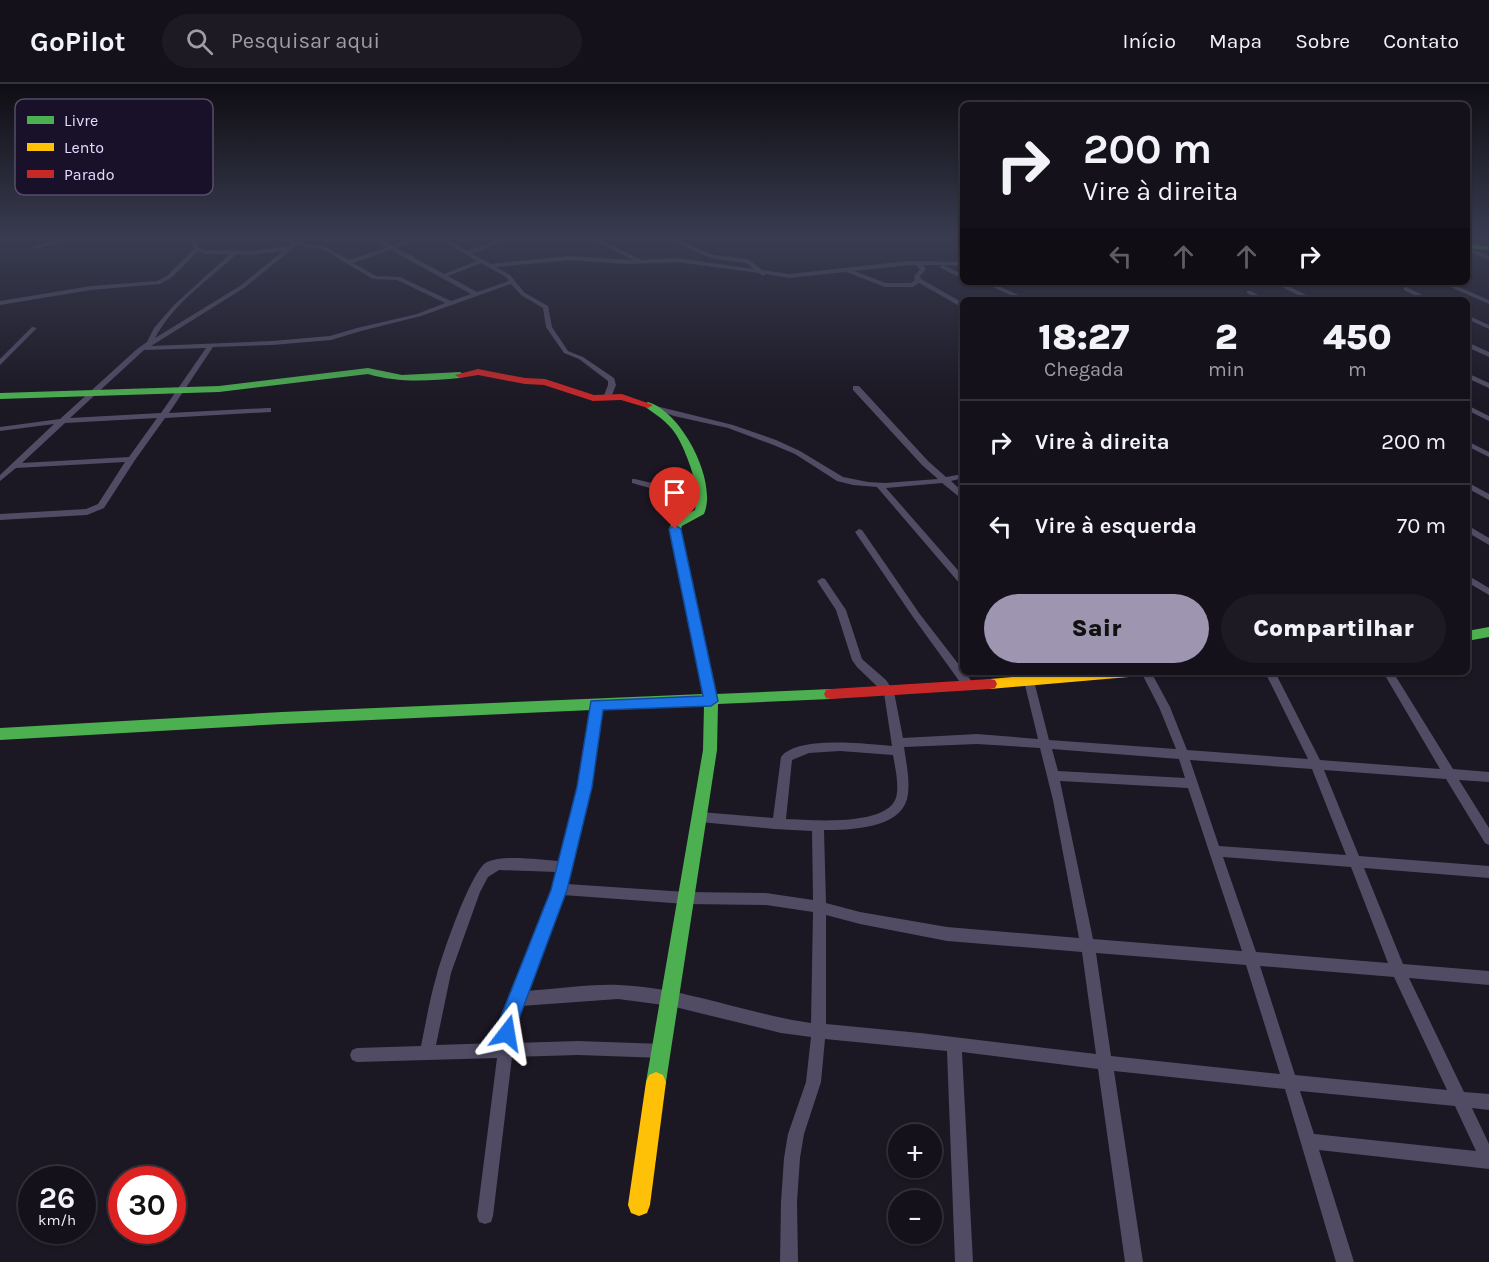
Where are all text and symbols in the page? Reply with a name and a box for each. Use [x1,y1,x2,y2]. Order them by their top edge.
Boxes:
search box [162,14,582,68]
text: GoPilot [30,25,126,58]
icon: search [183,25,216,58]
text: Pesquisar aqui [231,28,380,54]
text: Início [1123,29,1176,53]
text: Mapa [1209,29,1262,53]
text: Sobre [1295,29,1350,53]
text: Contato [1383,29,1459,53]
legend [15,99,213,195]
text: Livre [64,111,98,130]
text: 200 m [1083,124,1212,174]
icon: right [984,126,1062,204]
text: Lento [64,138,104,157]
text: Parado [64,165,114,184]
text: Vire à direita [1083,175,1238,207]
icon: left [1104,240,1137,273]
icon: ahead [1167,240,1200,273]
icon: ahead [1230,240,1263,273]
icon: right [1293,240,1326,273]
text: 18:27 [1038,316,1130,358]
text: 2 [1215,316,1238,358]
text: 450 [1323,316,1392,358]
text: Chegada [1044,358,1124,381]
text: min [1208,358,1245,381]
text: m [1348,358,1367,381]
icon: right [984,426,1017,459]
text: Vire à direita [1035,429,1170,455]
text: 200 m [1381,429,1446,455]
pin [649,467,700,529]
icon: arrive [658,476,691,509]
icon: left [984,510,1017,543]
text: Vire à esquerda [1035,513,1197,539]
text: 70 m [1397,513,1446,539]
button: Sair [984,594,1209,663]
button: Compartilhar [1221,594,1446,663]
position arrow [475,1001,539,1065]
map controls [888,1124,942,1244]
button: + [888,1124,942,1178]
speed limit sign: 30 [108,1166,186,1244]
text: 26 [39,1180,75,1216]
button: − [888,1190,942,1244]
text: km/h [38,1211,76,1229]

